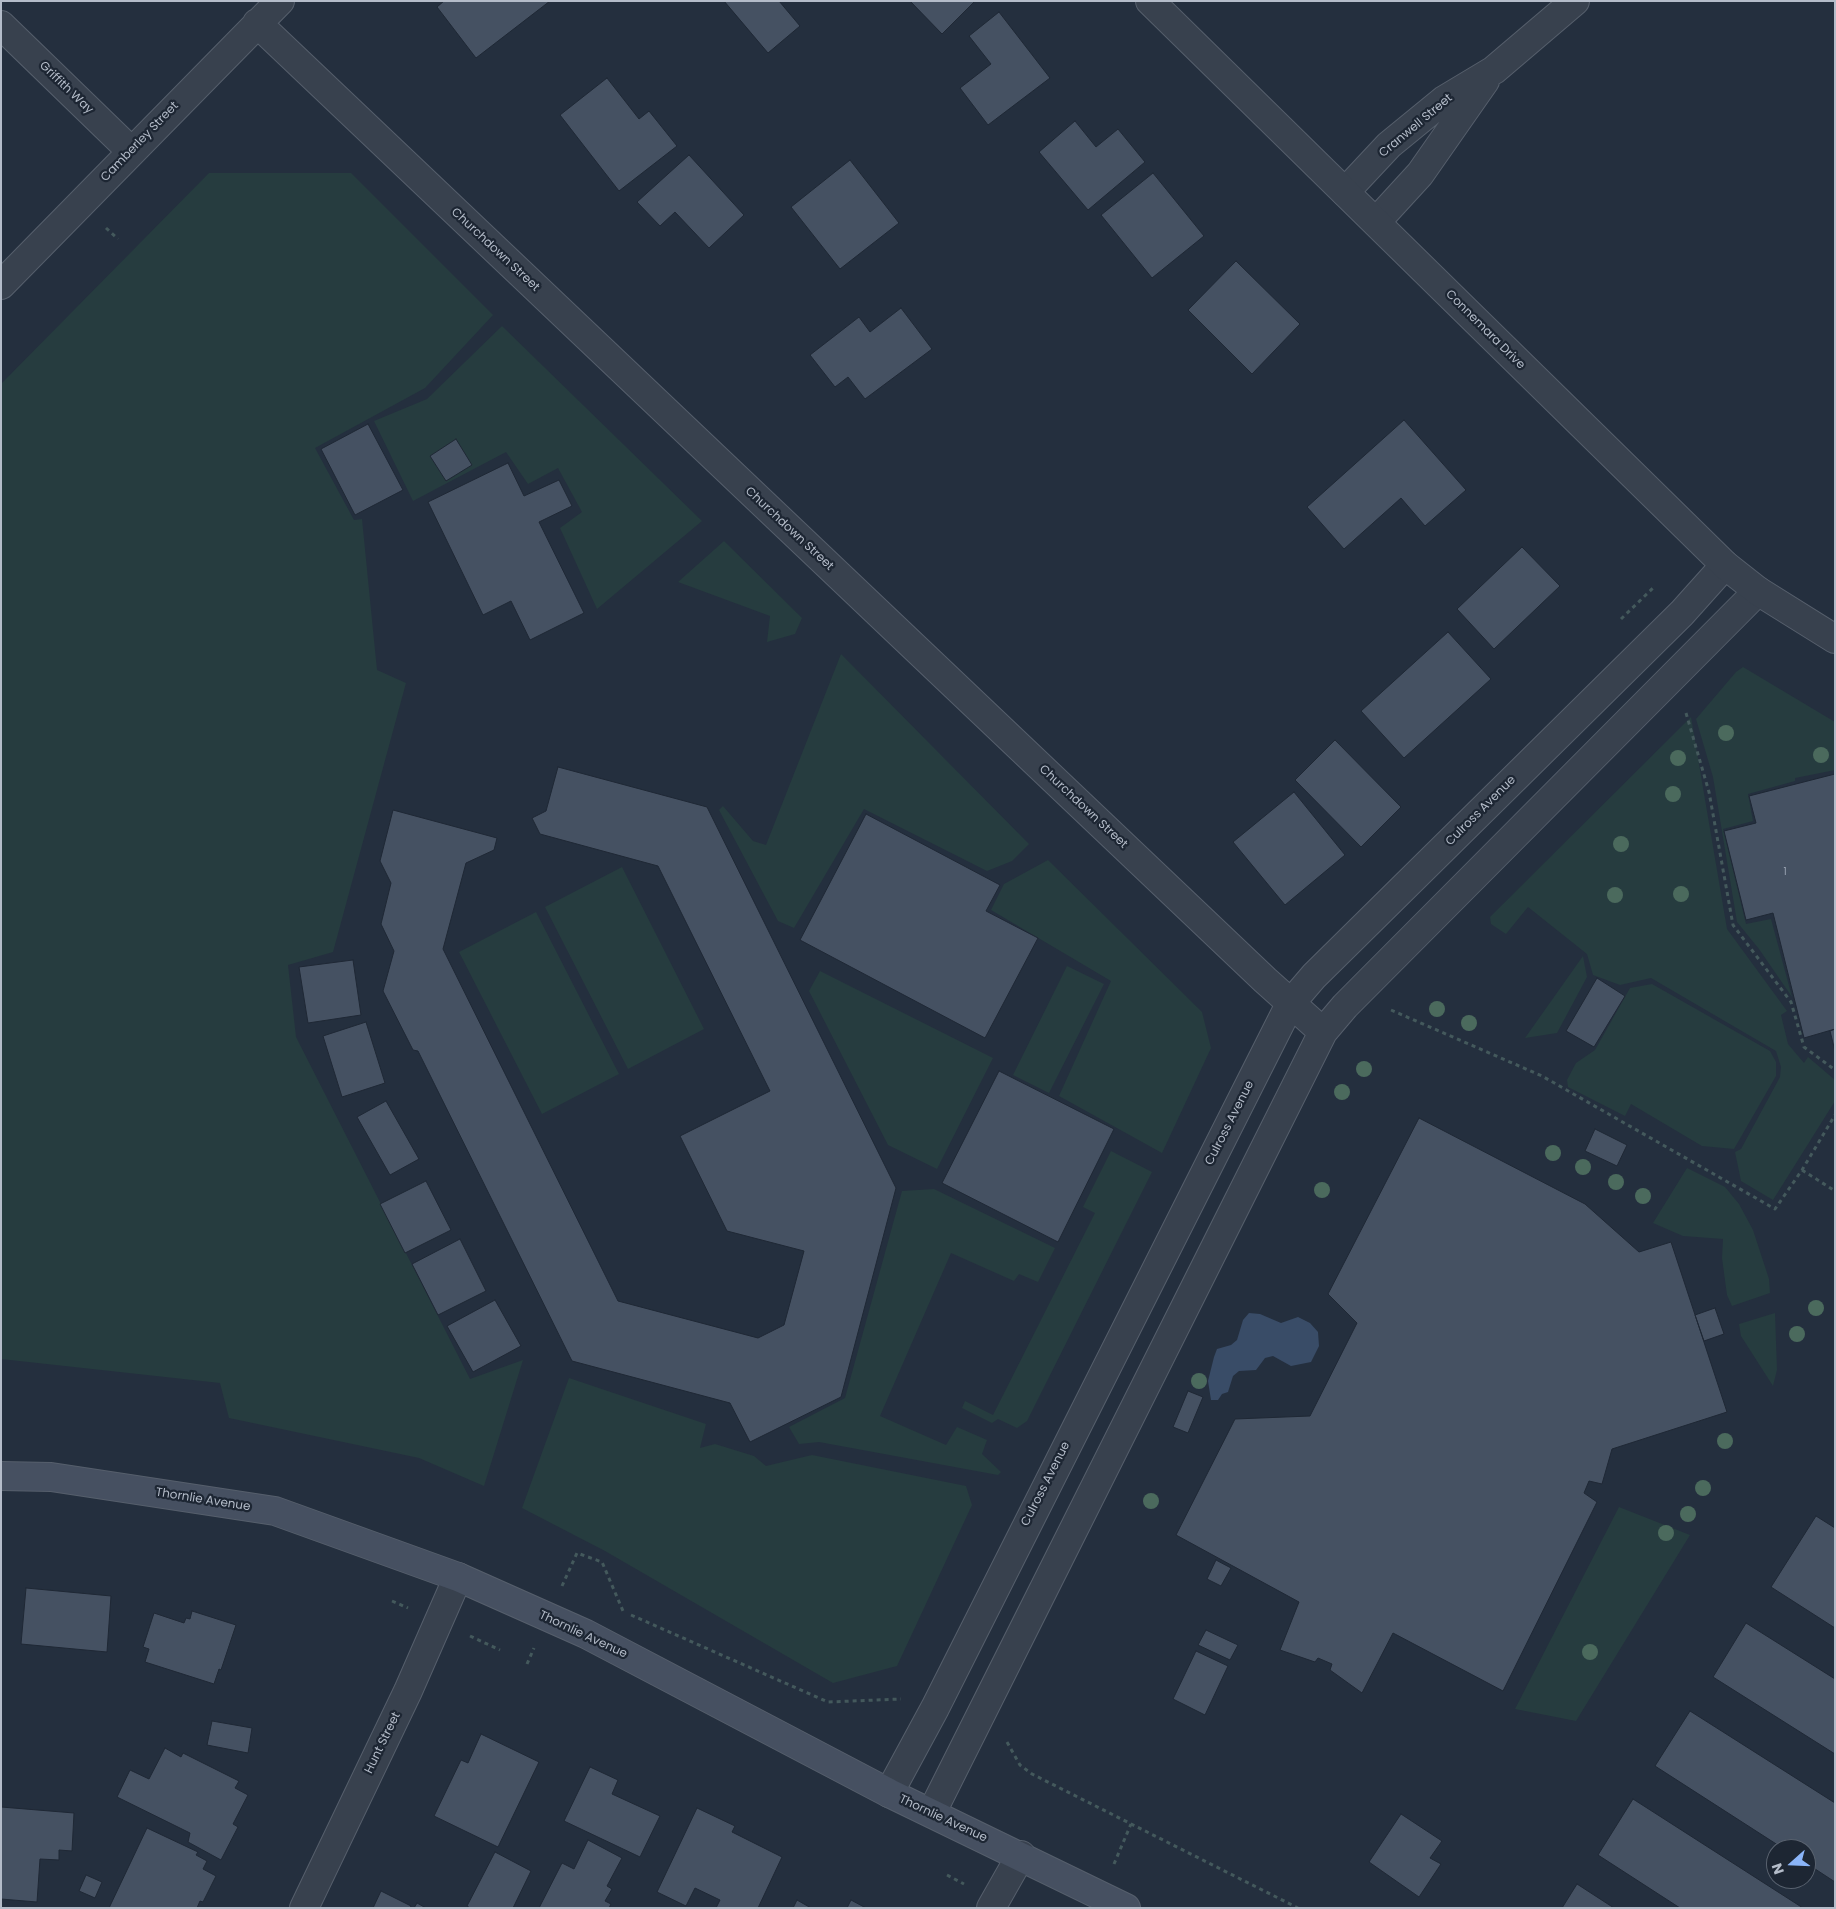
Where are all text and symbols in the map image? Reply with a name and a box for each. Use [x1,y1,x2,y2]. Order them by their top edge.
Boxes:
street label: Griffith Way [36,59,96,117]
street label: Cranwell Street [1376,91,1456,161]
street label: Camberley Street [98,99,182,185]
street label: Churchdown Street [448,205,542,295]
street label: Connemara Drive [1442,287,1528,373]
street label: Churchdown Street [742,484,836,574]
street label: Churchdown Street [1036,762,1130,852]
street label: Culross Avenue [1443,773,1519,849]
house number: 1 [1783,866,1787,878]
street label: Culross Avenue [1203,1078,1257,1168]
street label: Culross Avenue [1019,1439,1073,1529]
street label: Thornlie Avenue [155,1485,251,1515]
street label: Thornlie Avenue [537,1608,629,1662]
street label: Hunt Street [362,1710,404,1776]
street label: Thornlie Avenue [897,1792,989,1846]
north arrow [1766,1839,1816,1889]
text: N [1767,1860,1789,1877]

